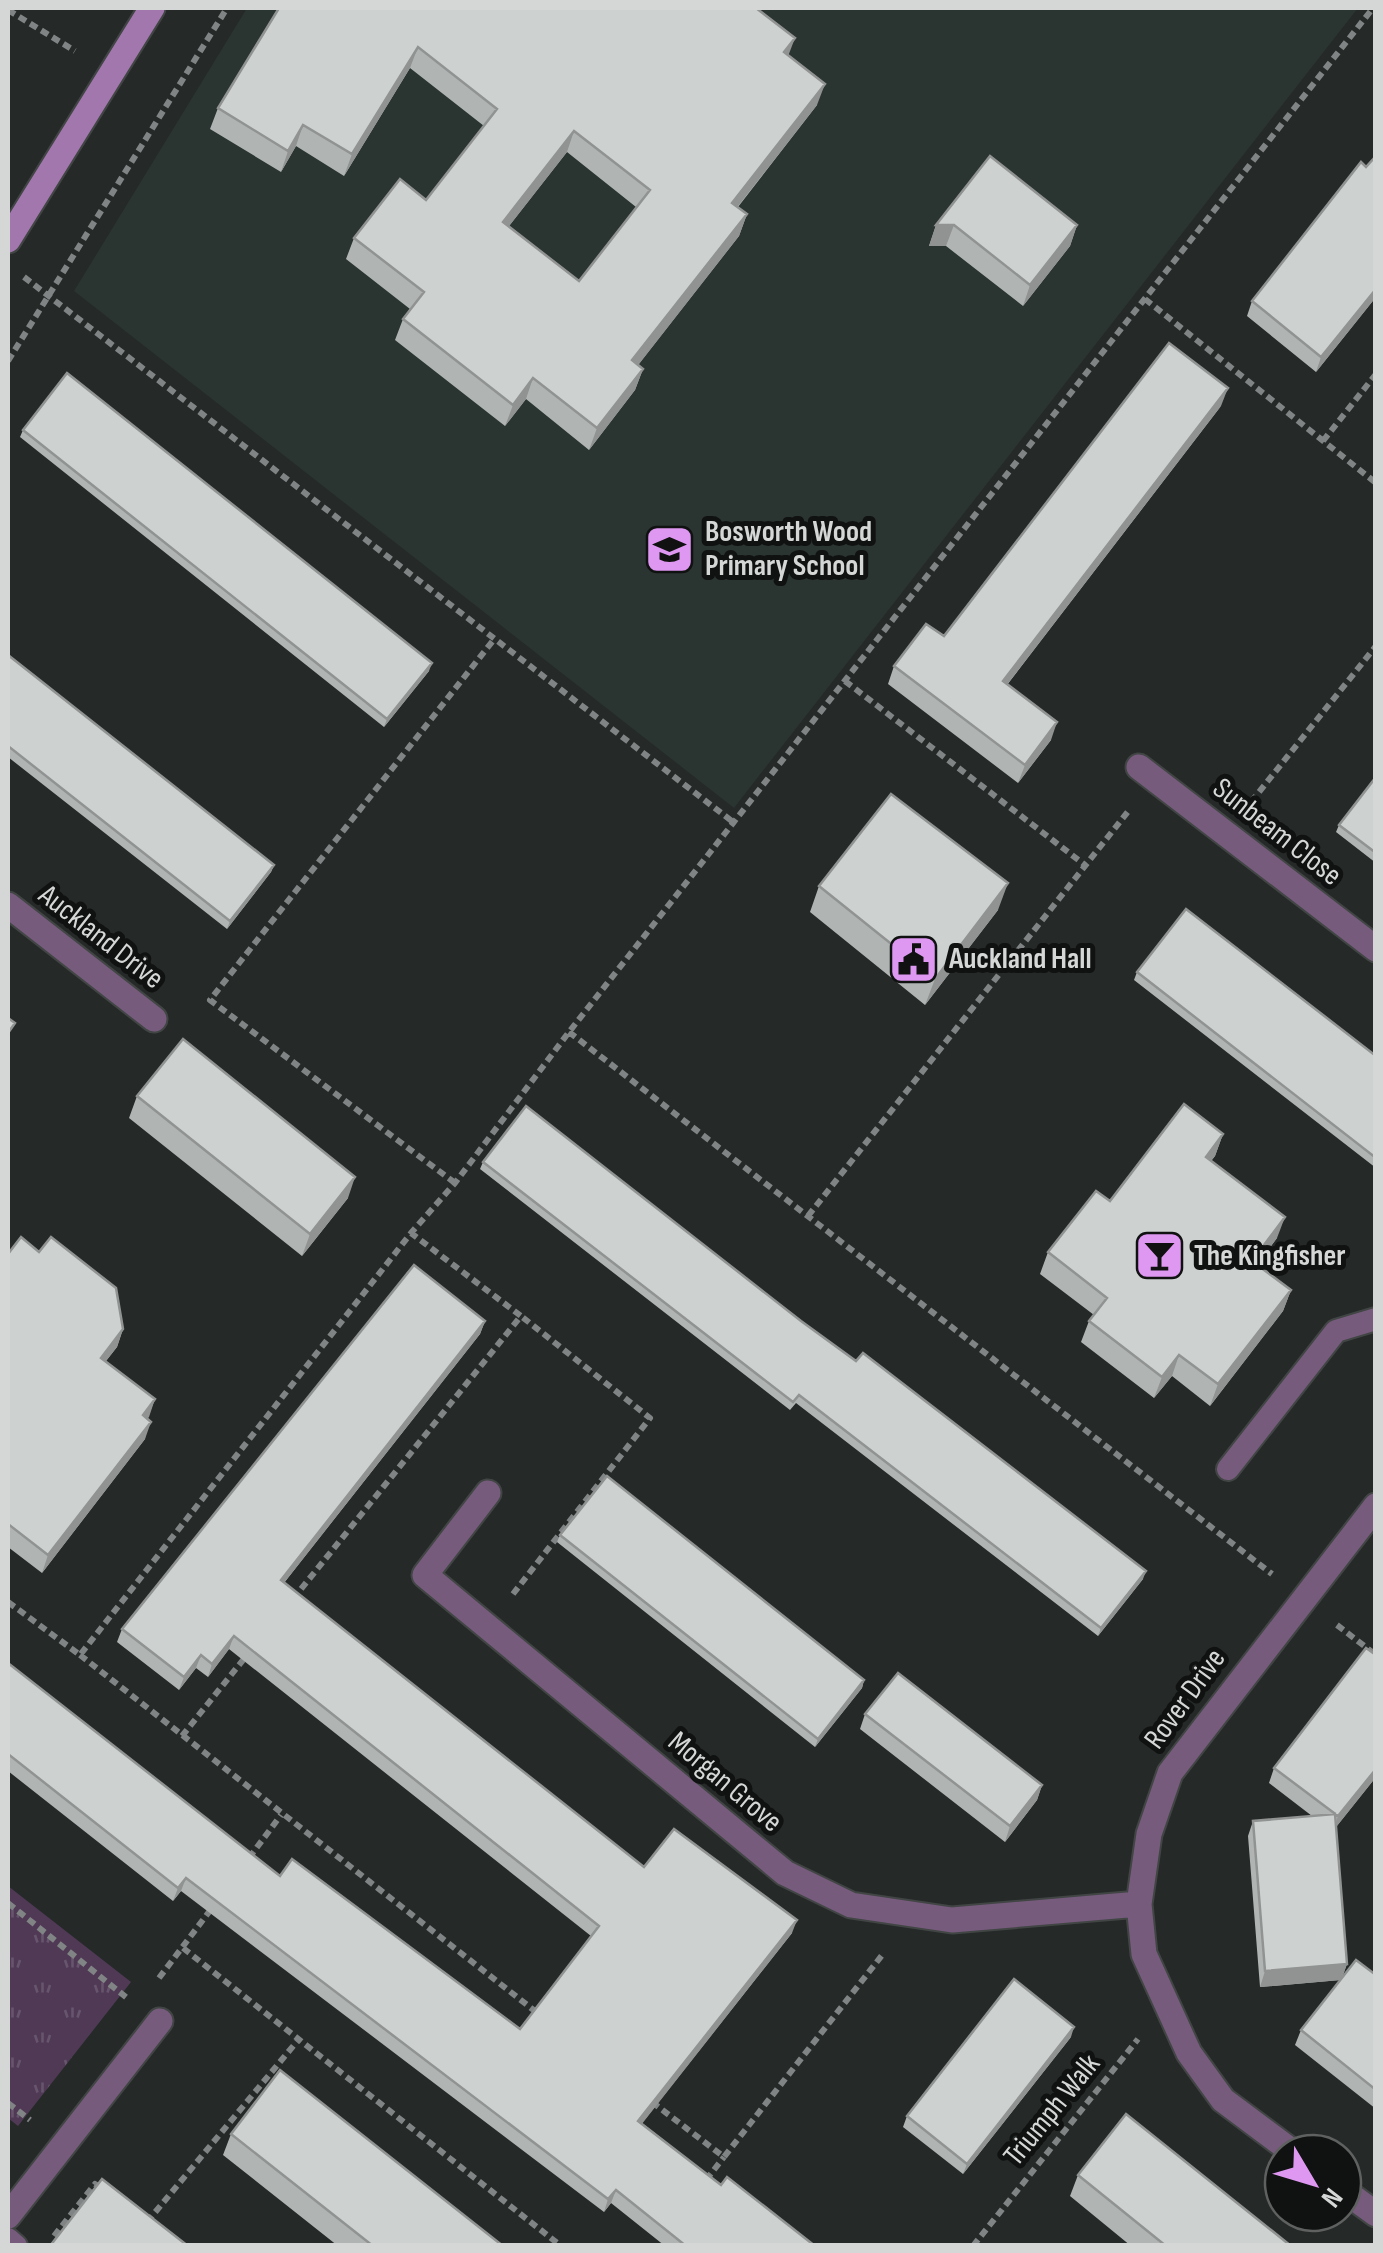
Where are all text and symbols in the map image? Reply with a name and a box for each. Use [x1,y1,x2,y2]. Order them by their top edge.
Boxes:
place label: Bosworth Wood Primary School [705,514,872,584]
school or university icon: Bosworth Wood Primary School [644,523,696,575]
street label: Sunbeam Close [1205,770,1349,894]
street label: Auckland Drive [31,876,171,997]
public building icon: Auckland Hall [888,933,940,985]
place label: Auckland Hall [948,941,1092,977]
bar icon: The Kingfisher [1133,1230,1185,1282]
place label: The Kingfisher [1194,1238,1346,1274]
street label: Rover Drive [1137,1642,1233,1756]
street label: Morgan Grove [661,1724,789,1840]
street label: Triumph Walk [996,2046,1108,2173]
north arrow [1263,2133,1363,2233]
text: N [1314,2181,1349,2214]

